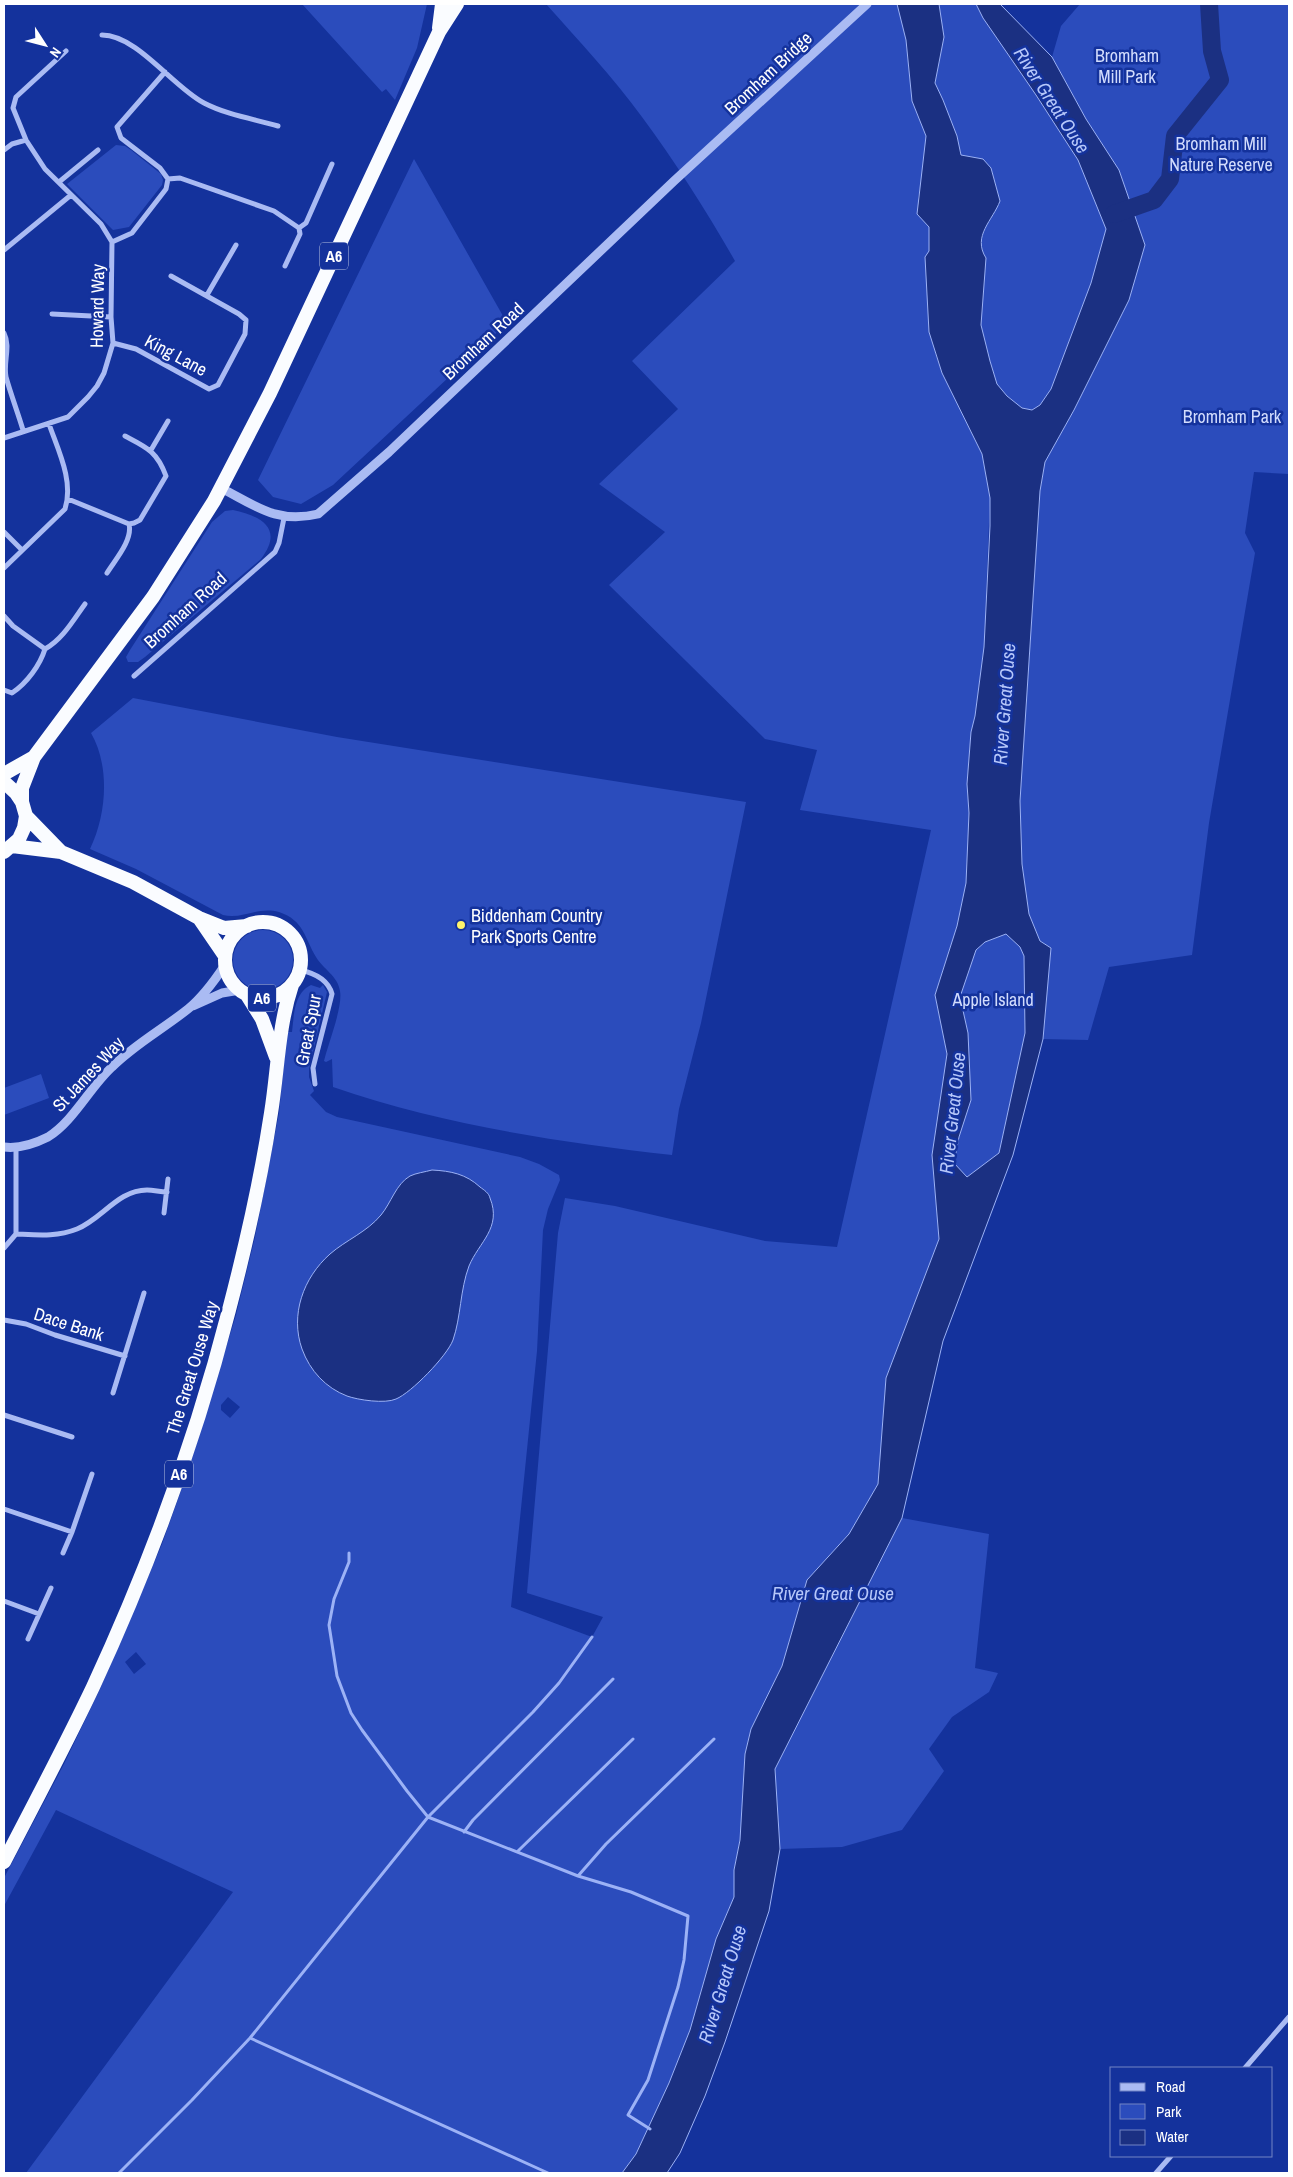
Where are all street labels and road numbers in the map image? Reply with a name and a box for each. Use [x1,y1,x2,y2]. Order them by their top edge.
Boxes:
street label: Bromham Bridge [719,26,817,120]
road number: A6 [320,242,348,270]
street label: Howard Way [84,263,110,348]
street label: Bromham Road [437,297,529,385]
street label: King Lane [140,328,212,382]
street label: Bromham Road [138,566,232,654]
road number: A6 [248,984,276,1011]
street label: Great Spur [289,992,327,1068]
street label: St James Way [47,1030,130,1117]
street label: The Great Ouse Way [160,1297,224,1438]
street label: Dace Bank [31,1301,108,1347]
road number: A6 [165,1460,193,1488]

